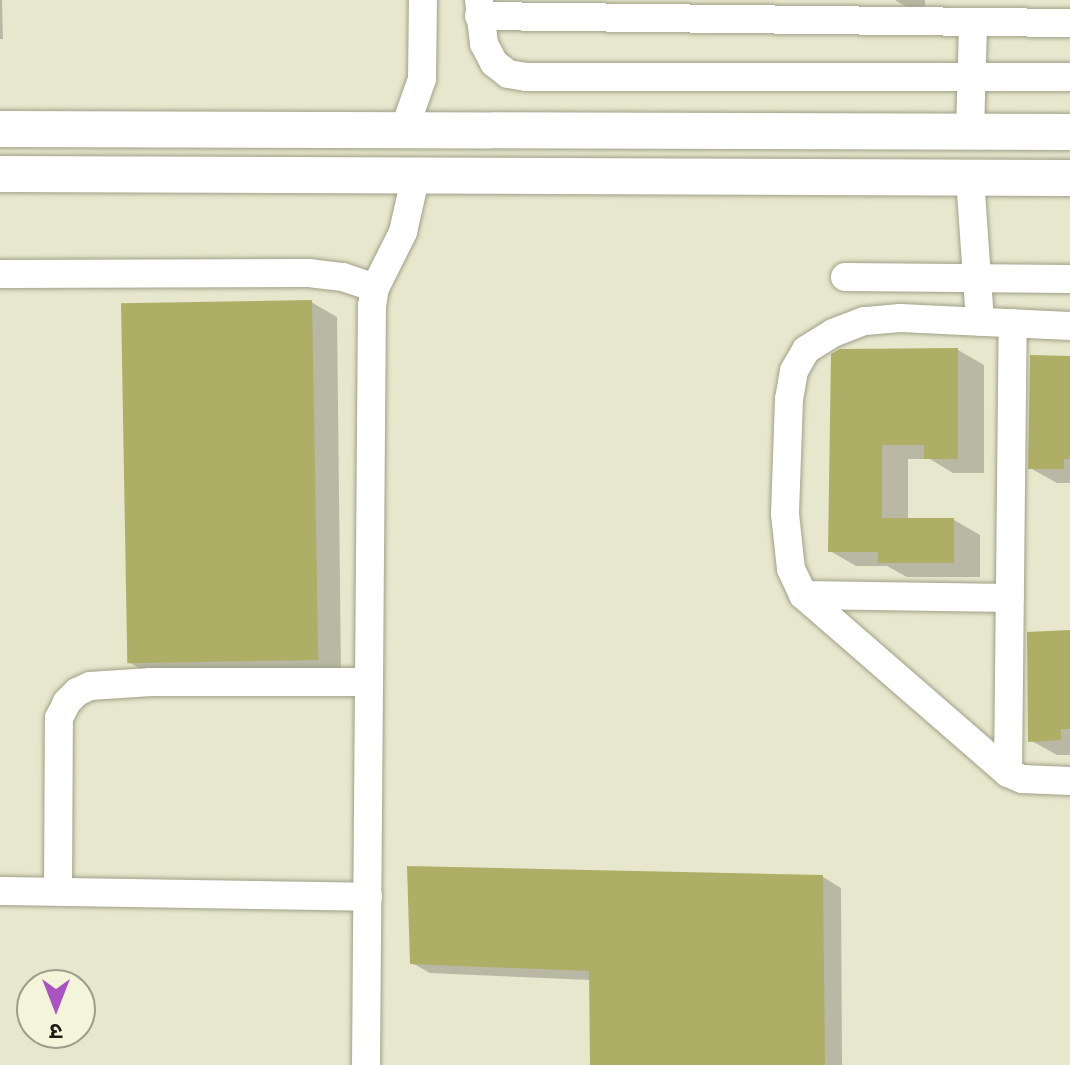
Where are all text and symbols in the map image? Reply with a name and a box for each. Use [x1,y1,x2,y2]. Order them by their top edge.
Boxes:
north arrow [16,969,96,1049]
text: उ [50,1018,62,1045]

